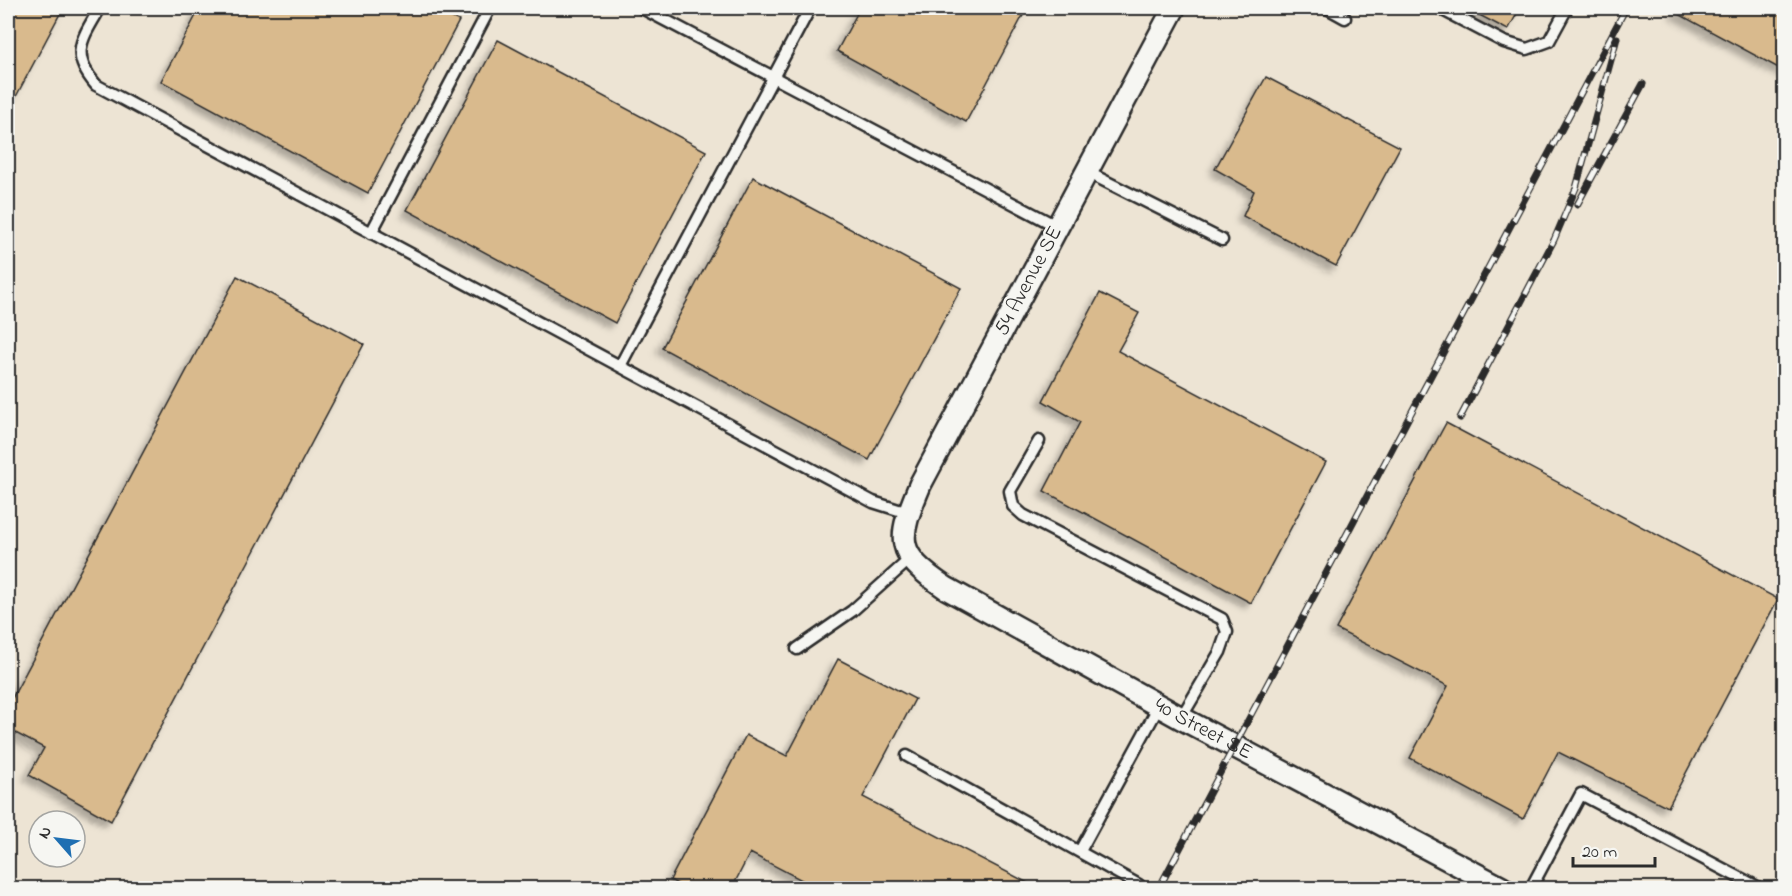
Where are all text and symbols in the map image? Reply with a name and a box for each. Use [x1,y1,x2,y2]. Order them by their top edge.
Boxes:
street label: 54 Avenue SE [988,221,1070,341]
street label: 40 Street SE [1148,691,1257,768]
north arrow [27,809,87,869]
text: N [32,822,59,843]
scale bar [1573,830,1656,868]
text: 20 m [1582,840,1617,866]

